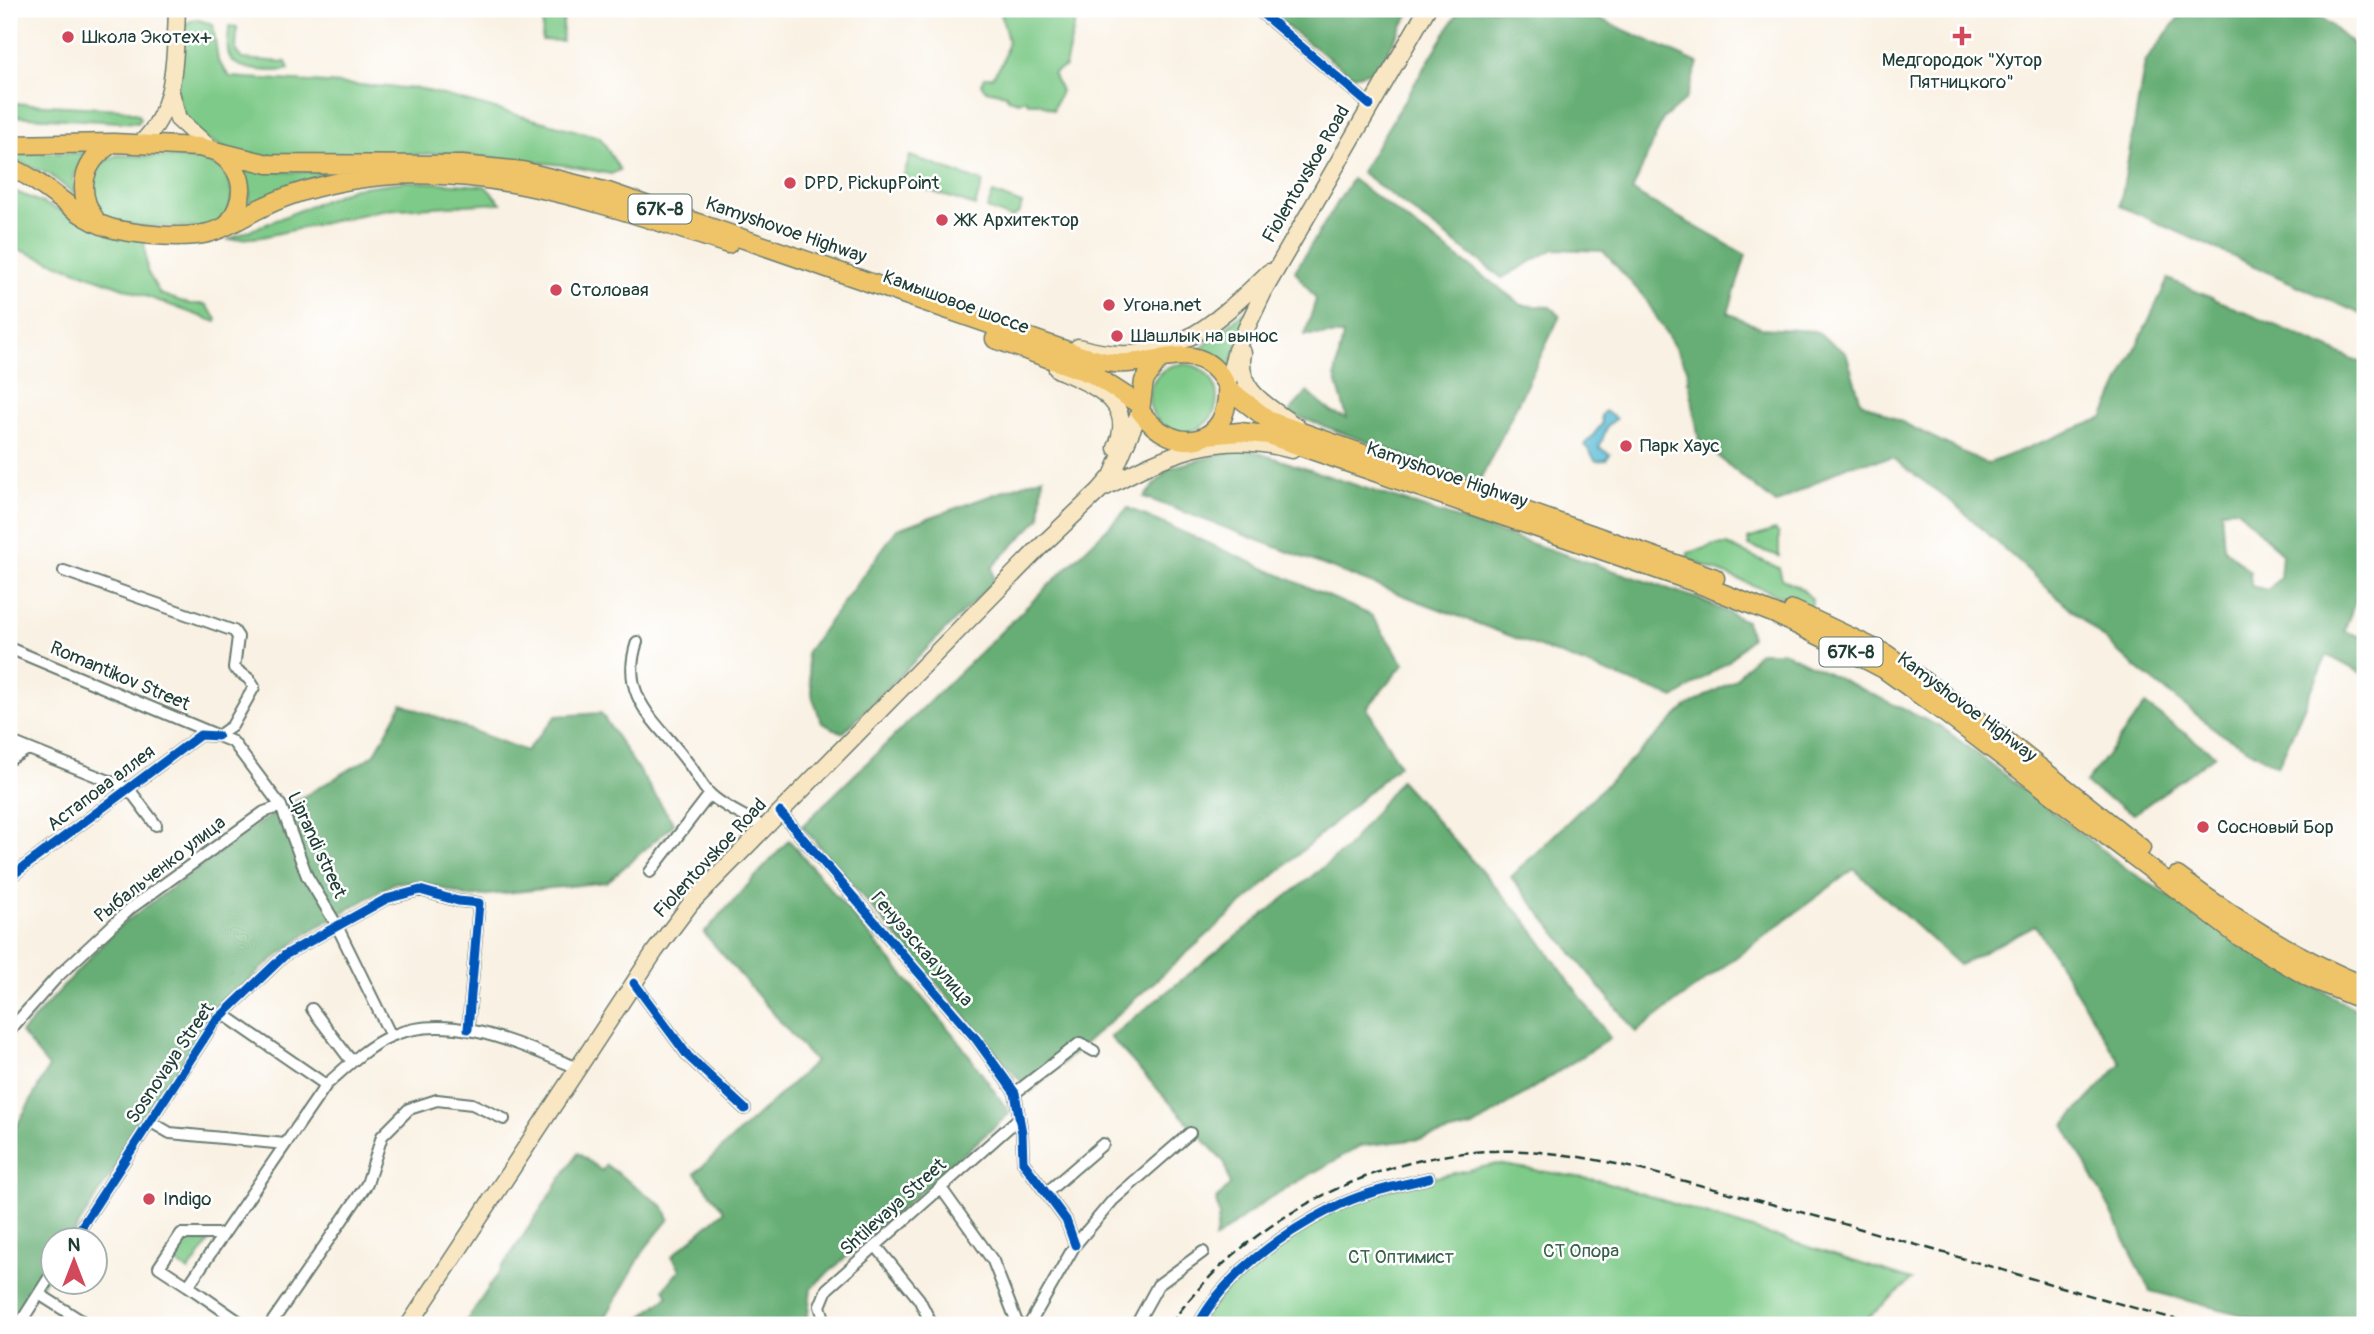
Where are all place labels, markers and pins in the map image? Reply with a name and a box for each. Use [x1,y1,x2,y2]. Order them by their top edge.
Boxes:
place label: Школа Экотех+ [82,25,212,49]
marker: Медгородок "Хутор Пятницкого" [1952,26,1972,46]
marker: Школа Экотех+ [60,29,76,45]
place label: Медгородок "Хутор Пятницкого" [1882,48,2042,94]
place label: DPD, PickupPoint [804,171,940,195]
marker: DPD, PickupPoint [782,175,798,191]
place label: ЖК Архитектор [953,208,1079,232]
marker: ЖК Архитектор [934,212,950,228]
place label: Столовая [570,278,649,302]
marker: Столовая [548,282,564,298]
place label: Угона.net [1123,293,1202,317]
marker: Угона.net [1101,297,1117,313]
place label: Шашлык на вынос [1131,324,1279,348]
marker: Шашлык на вынос [1109,328,1125,344]
place label: Парк Хаус [1640,434,1720,458]
marker: Парк Хаус [1618,438,1634,454]
place label: Сосновый Бор [2217,815,2334,839]
marker: Сосновый Бор [2195,819,2211,835]
place label: Indigo [163,1187,212,1211]
marker: Indigo [141,1191,157,1207]

